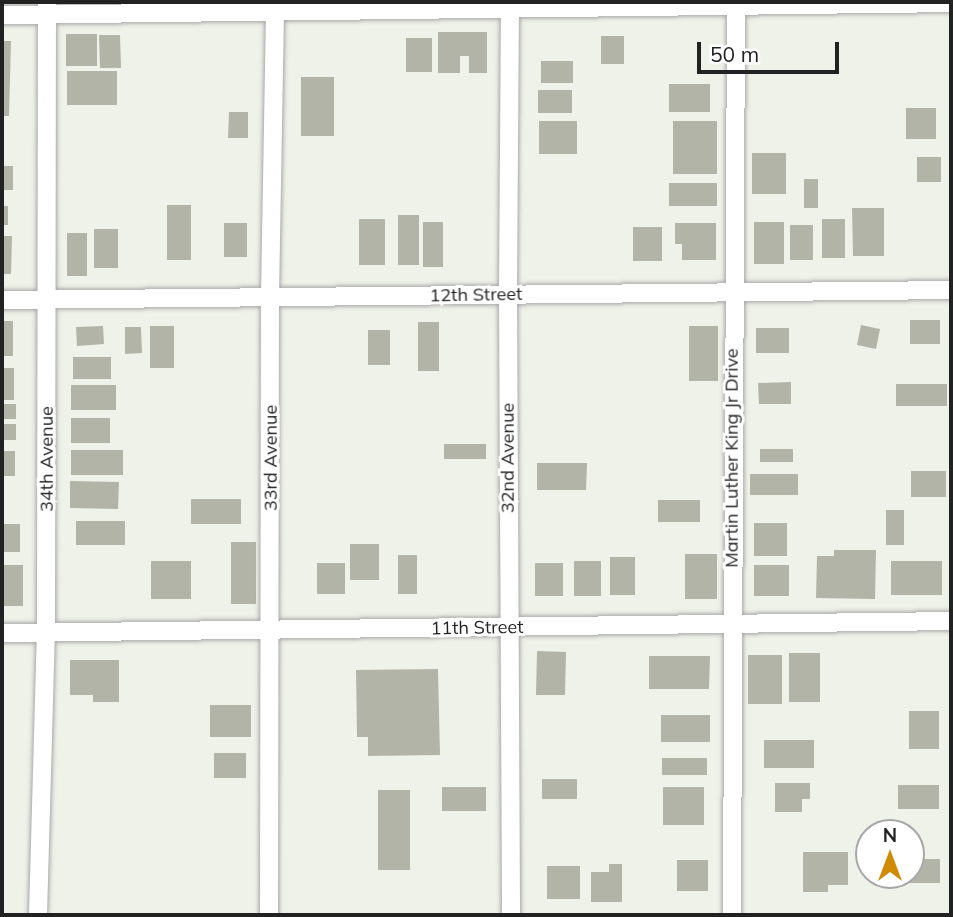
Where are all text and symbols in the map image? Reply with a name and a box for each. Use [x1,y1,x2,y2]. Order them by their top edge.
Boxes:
scale bar [701,28,843,72]
text: 50 m [710,41,759,67]
street label: 12th Street [429,283,523,307]
street label: Martin Luther King Jr Drive [721,348,743,568]
street label: 32nd Avenue [497,403,519,513]
street label: 33rd Avenue [260,405,282,511]
street label: 34th Avenue [36,406,58,512]
street label: 11th Street [430,616,524,640]
north arrow [855,819,925,889]
text: N [883,823,897,847]

